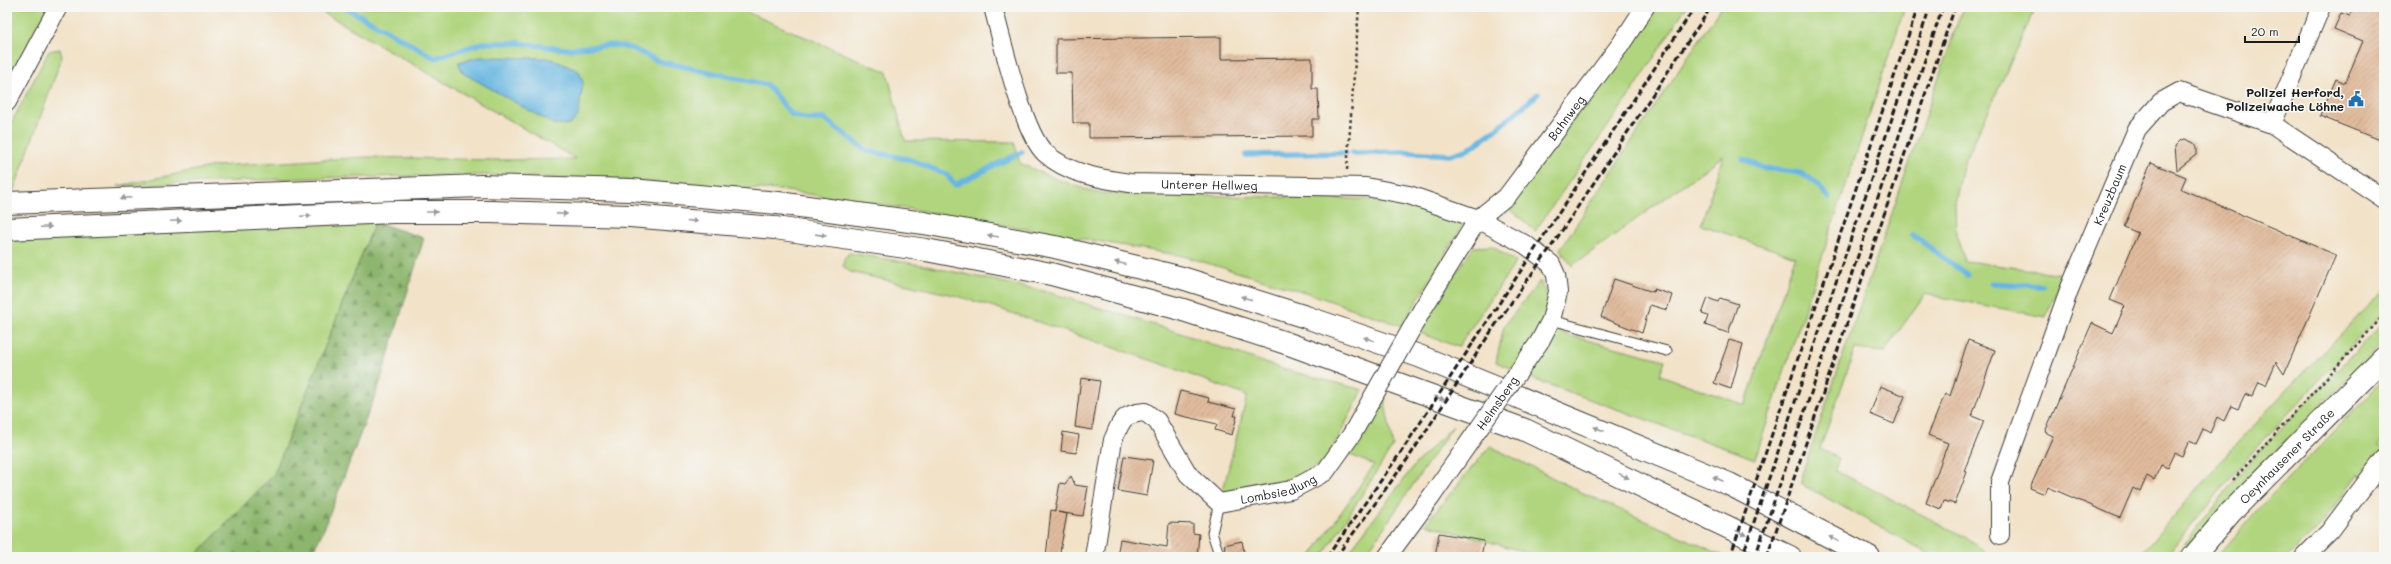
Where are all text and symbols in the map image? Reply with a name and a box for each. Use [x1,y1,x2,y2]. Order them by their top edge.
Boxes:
scale bar [2245,18,2299,44]
text: 20 m [2251,23,2279,39]
place label: Polizei Herford, Polizeiwache Löhne [2226,84,2344,114]
public building icon: Polizei Herford, Polizeiwache Löhne [2347,90,2365,108]
street label: Bahnweg [1544,92,1588,143]
street label: Kreuzbaum [2089,161,2130,227]
street label: Unterer Hellweg [1161,176,1258,193]
one-way arrow [120,194,132,201]
one-way arrow [426,209,439,215]
one-way arrow [556,211,569,217]
one-way arrow [300,213,313,219]
one-way arrow [170,218,182,225]
one-way arrow [686,218,698,225]
one-way arrow [40,223,52,230]
one-way arrow [815,232,827,238]
one-way arrow [987,233,999,239]
one-way arrow [1114,260,1126,266]
one-way arrow [1239,295,1251,301]
one-way arrow [1363,335,1375,341]
street label: Helmsberg [1472,372,1521,433]
one-way arrow [1434,396,1446,402]
street label: Oeynhausener Straße [2236,405,2338,507]
one-way arrow [1593,426,1604,432]
street label: Lombsiedlung [1239,470,1319,507]
one-way arrow [1618,473,1629,479]
one-way arrow [1712,476,1724,482]
one-way arrow [1735,530,1746,536]
one-way arrow [1828,536,1840,542]

